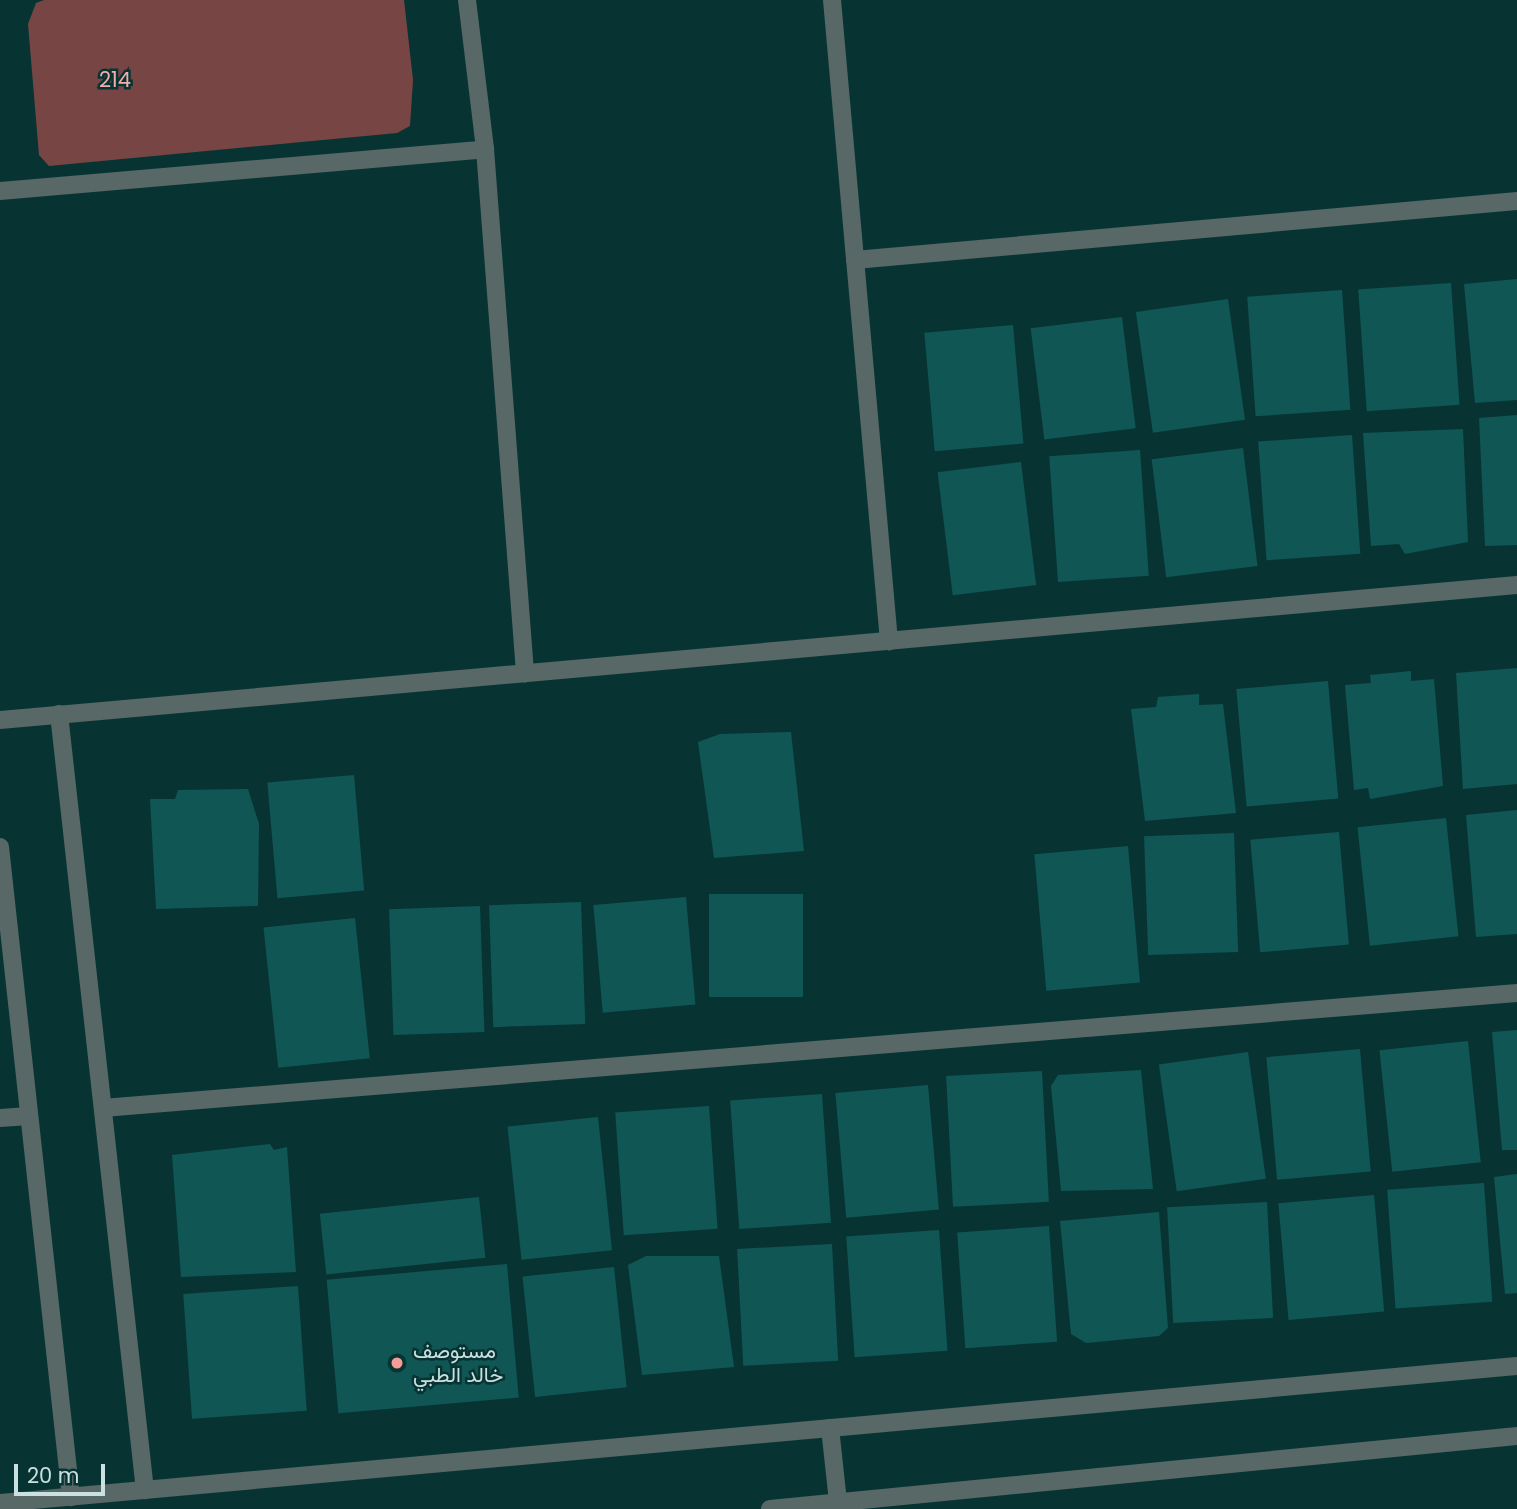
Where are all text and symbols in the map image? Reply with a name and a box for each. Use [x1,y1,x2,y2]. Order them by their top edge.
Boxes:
park label: 214 [99,67,131,93]
place label: مستوصف خالد الطبي [413,1338,503,1388]
marker: مستوصف خالد الطبي [387,1353,407,1373]
scale bar [18,1450,108,1494]
text: 20 m [27,1461,80,1490]

